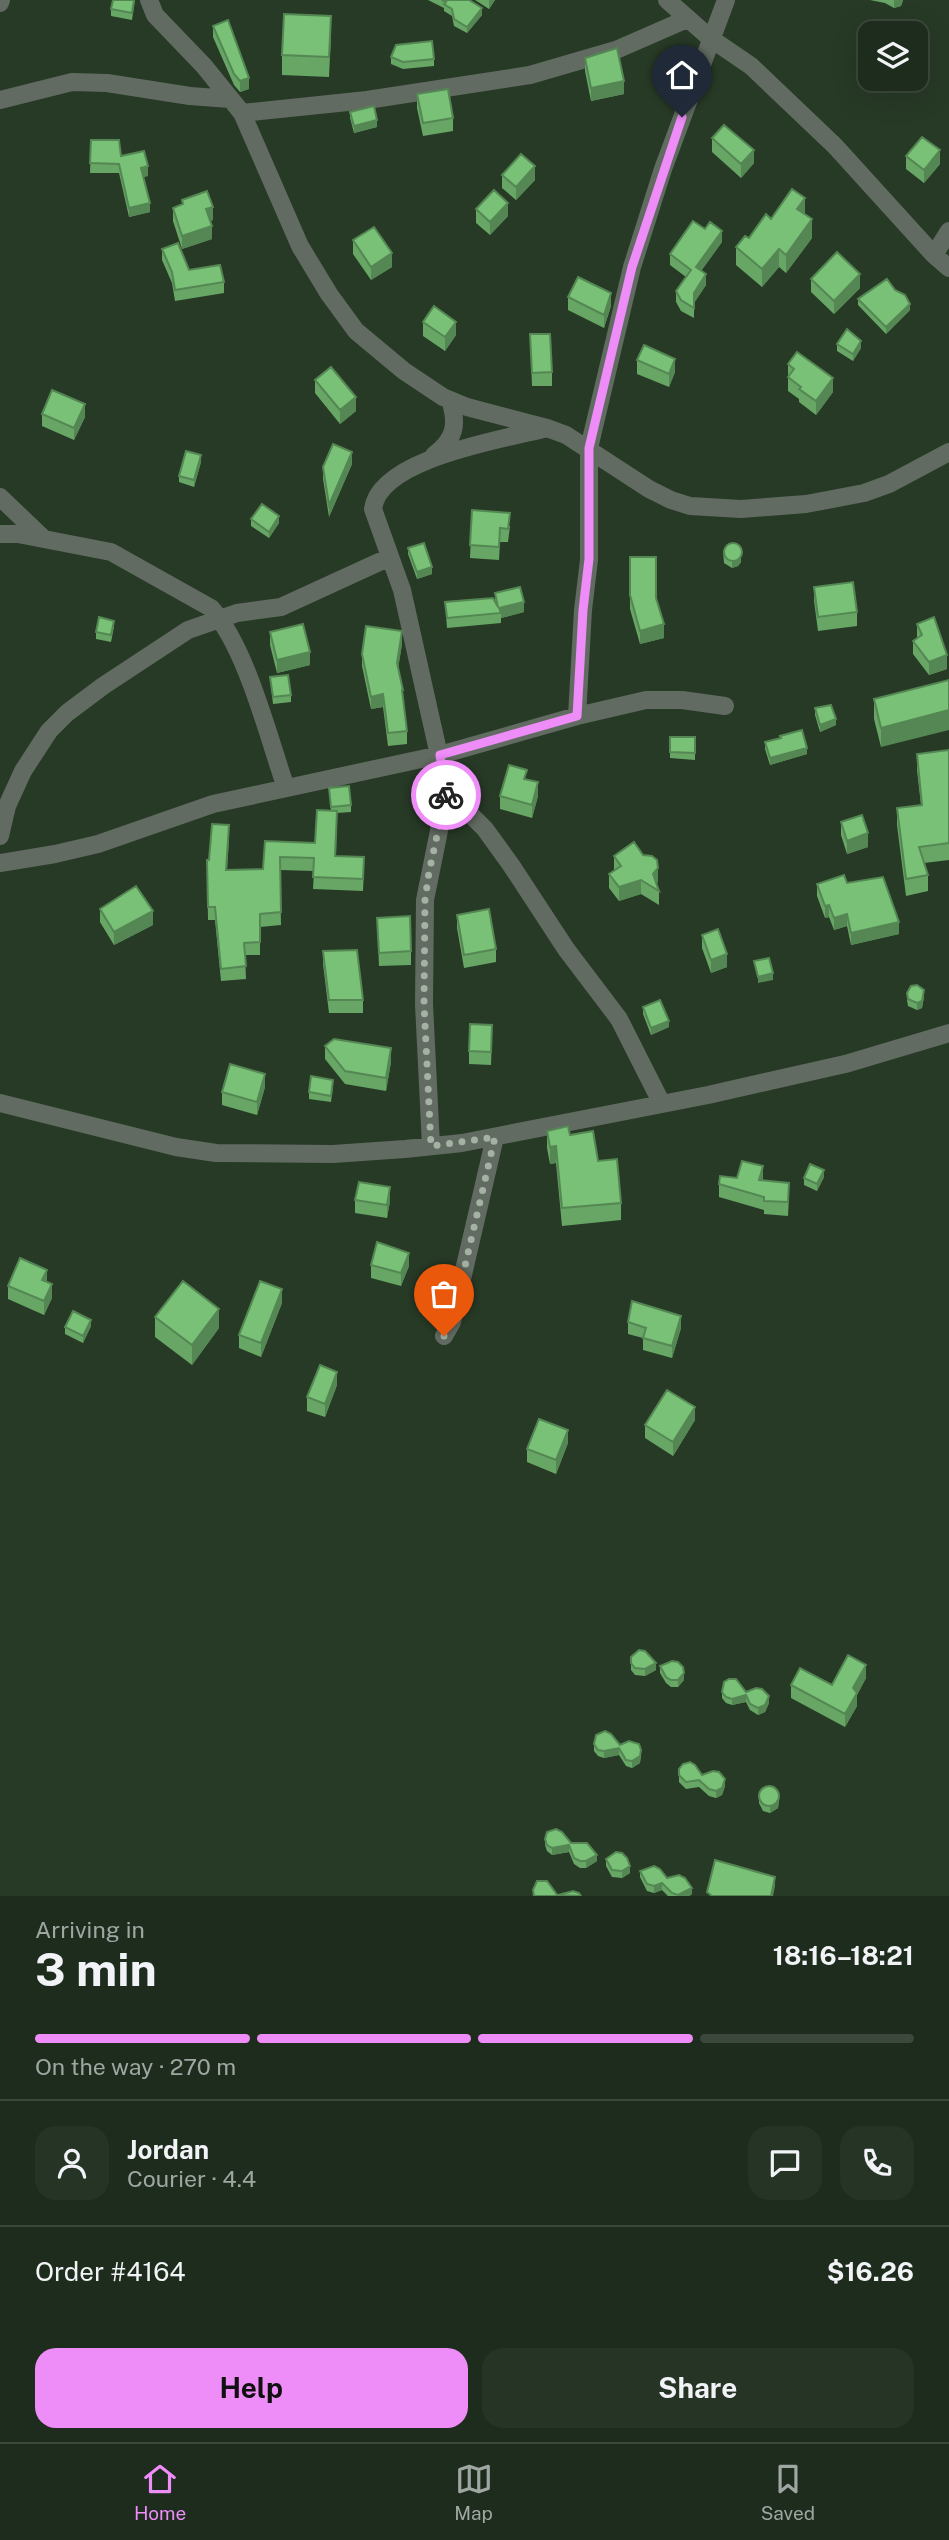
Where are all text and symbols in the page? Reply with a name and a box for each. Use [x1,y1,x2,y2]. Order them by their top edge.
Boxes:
map controls [858,21,928,91]
button: layers [858,21,928,91]
pin [652,45,712,117]
icon: home [663,56,701,94]
courier [411,760,481,830]
icon: bike [427,776,465,814]
pin [414,1264,474,1336]
icon: bag [425,1275,463,1313]
text: Arriving in [35,1916,145,1943]
text: 18:16–18:21 [773,1940,914,1971]
text: 3 min [35,1942,157,1996]
text: On the way · 270 m [35,2053,236,2080]
button: person [35,2126,109,2200]
button: chat [748,2126,822,2200]
button: phone [840,2126,914,2200]
text: Jordan [127,2134,209,2165]
text: Courier · 4.4 [127,2165,256,2192]
text: Order #4164 [35,2256,186,2287]
text: $16.26 [827,2256,914,2287]
button: Help [35,2348,468,2428]
button: Share [482,2348,914,2428]
tab: Home [134,2460,186,2524]
tab: Map [454,2460,493,2524]
tab: Saved [761,2460,815,2524]

